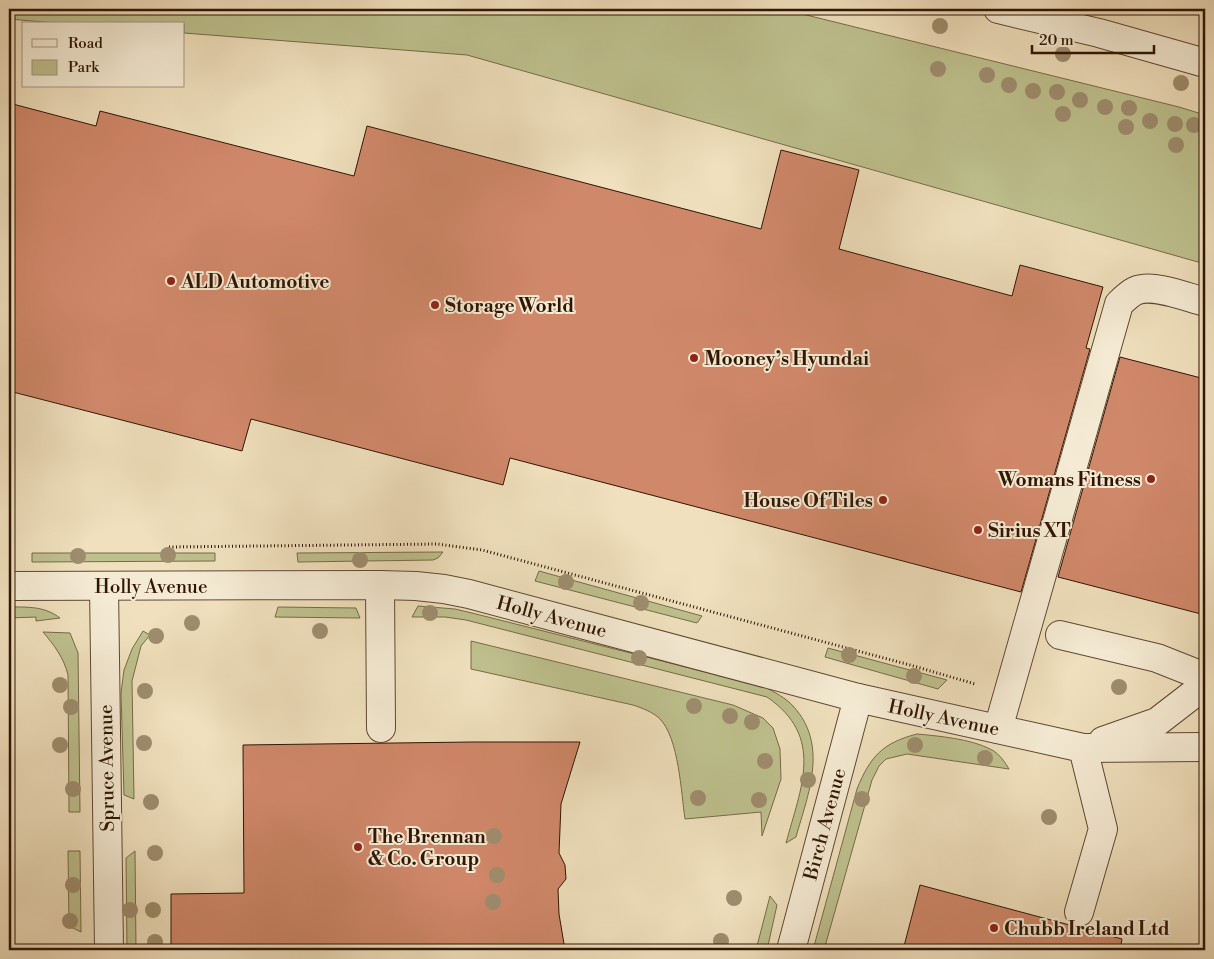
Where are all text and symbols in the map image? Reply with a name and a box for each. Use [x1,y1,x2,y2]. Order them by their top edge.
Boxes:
legend [22,22,185,88]
scale bar [1032,22,1154,54]
text: 20 m [1039,31,1074,50]
text: Road [68,34,103,53]
text: Park [68,58,100,77]
place label: ALD Automotive [180,270,329,294]
marker: ALD Automotive [165,275,177,287]
place label: Storage World [445,294,574,318]
marker: Storage World [429,299,441,311]
place label: Mooney’s Hyundai [704,347,869,371]
marker: Mooney’s Hyundai [688,352,700,364]
place label: Womans Fitness [997,468,1141,492]
marker: Womans Fitness [1145,473,1157,485]
place label: House Of Tiles [743,489,873,513]
marker: House Of Tiles [877,494,889,506]
place label: Sirius XT [988,519,1071,543]
marker: Sirius XT [972,524,984,536]
street label: Holly Avenue [95,575,208,599]
street label: Holly Avenue [494,591,609,643]
street label: Holly Avenue [886,694,1002,741]
street label: Spruce Avenue [94,704,120,832]
street label: Birch Avenue [798,766,851,884]
place label: The Brennan & Co. Group [368,825,486,871]
marker: The Brennan & Co. Group [352,841,364,853]
place label: Chubb Ireland Ltd [1004,917,1170,941]
marker: Chubb Ireland Ltd [988,922,1000,934]

